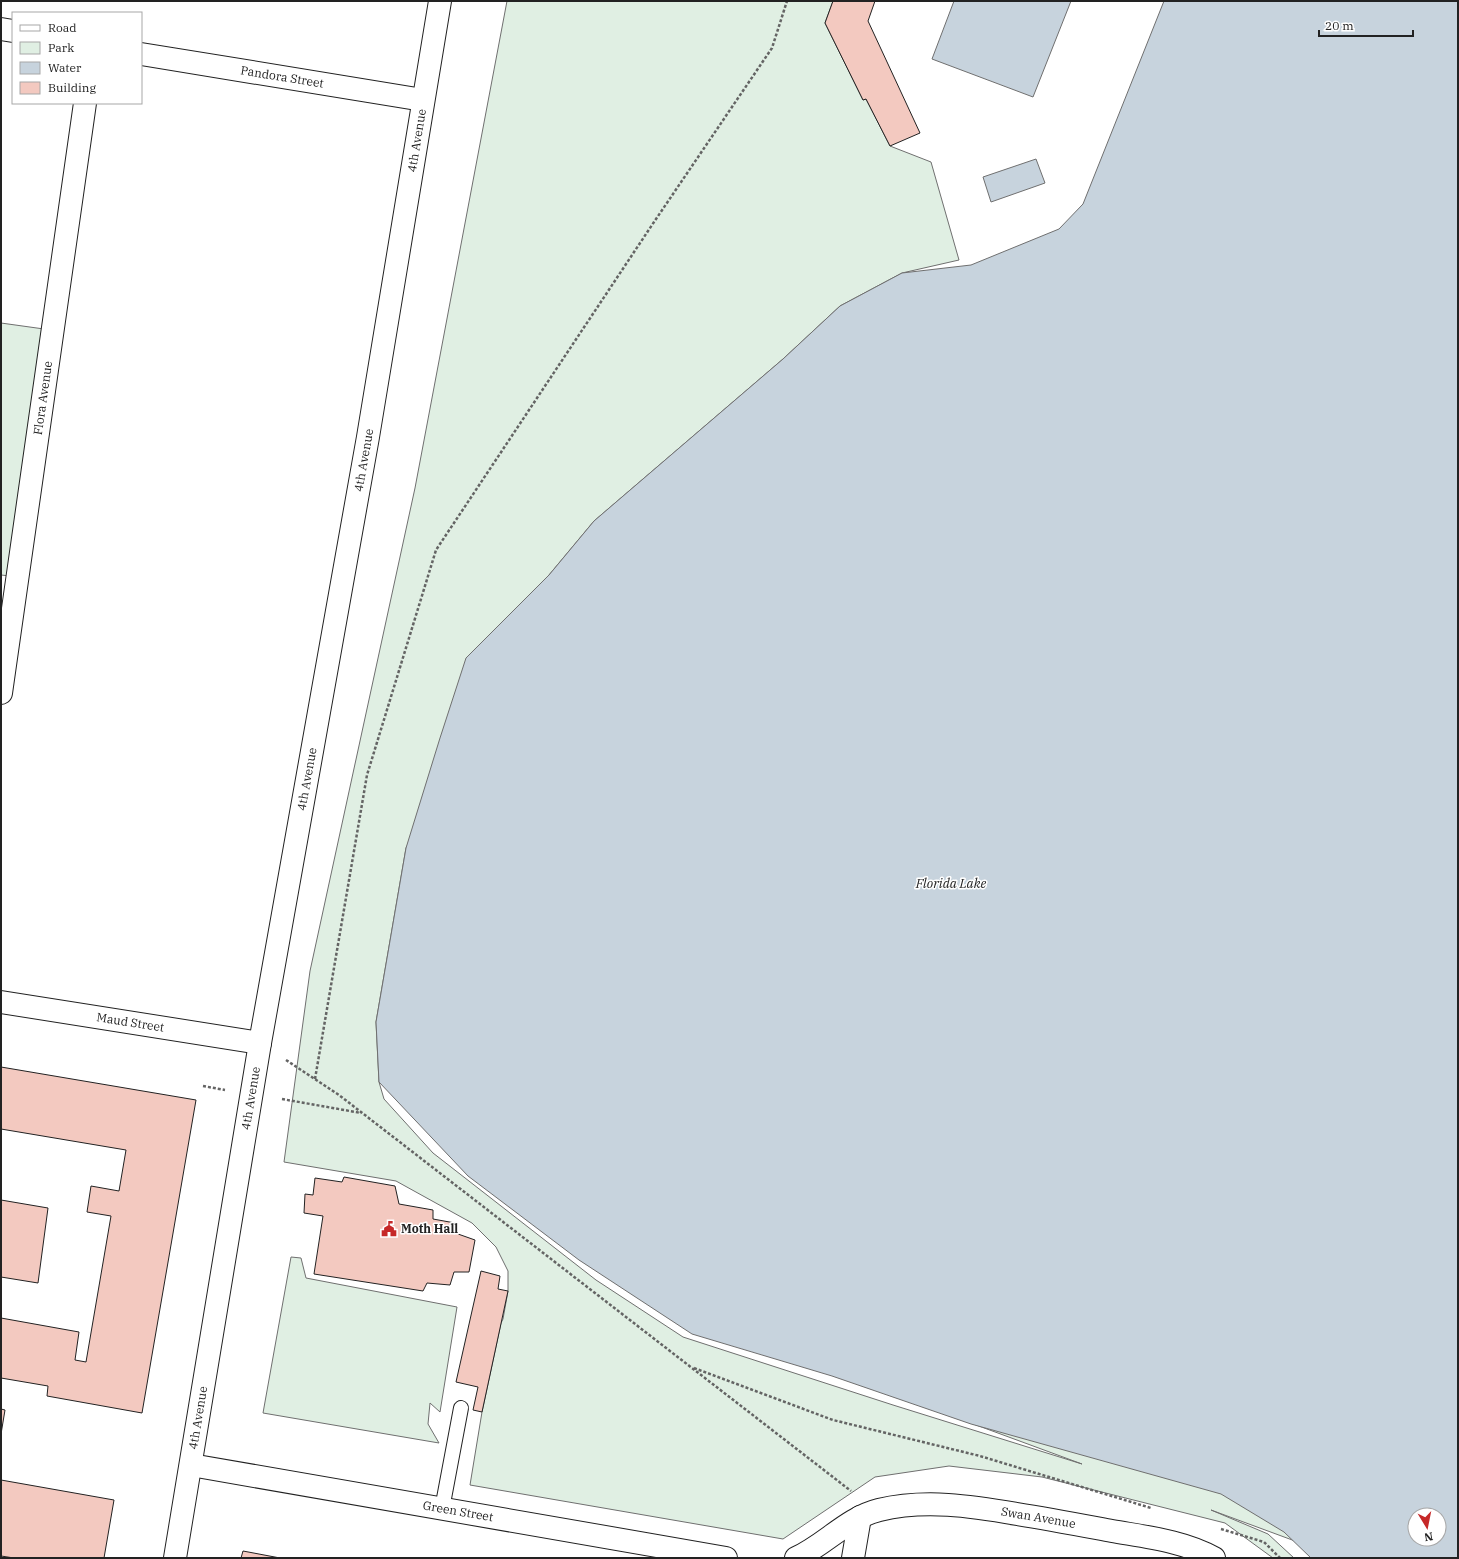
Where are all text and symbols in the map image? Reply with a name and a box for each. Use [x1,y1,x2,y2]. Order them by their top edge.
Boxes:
legend [12,12,142,104]
scale bar [1319,12,1413,38]
text: 20 m [1325,18,1354,33]
text: Road [48,20,77,35]
text: Park [48,40,74,55]
text: Water [48,60,82,75]
street label: Pandora Street [240,62,325,91]
text: Building [48,80,96,95]
street label: 4th Avenue [404,108,429,173]
street label: Flora Avenue [30,360,55,436]
street label: 4th Avenue [350,427,376,493]
street label: 4th Avenue [294,746,320,812]
water label: Florida Lake [915,875,987,892]
street label: Maud Street [96,1009,165,1035]
street label: 4th Avenue [238,1065,263,1131]
public building icon: Moth Hall [380,1220,398,1238]
place label: Moth Hall [401,1221,458,1236]
street label: 4th Avenue [185,1385,210,1451]
street label: Green Street [422,1497,494,1524]
street label: Swan Avenue [1000,1503,1077,1531]
north arrow [1407,1507,1447,1547]
text: N [1423,1529,1434,1545]

